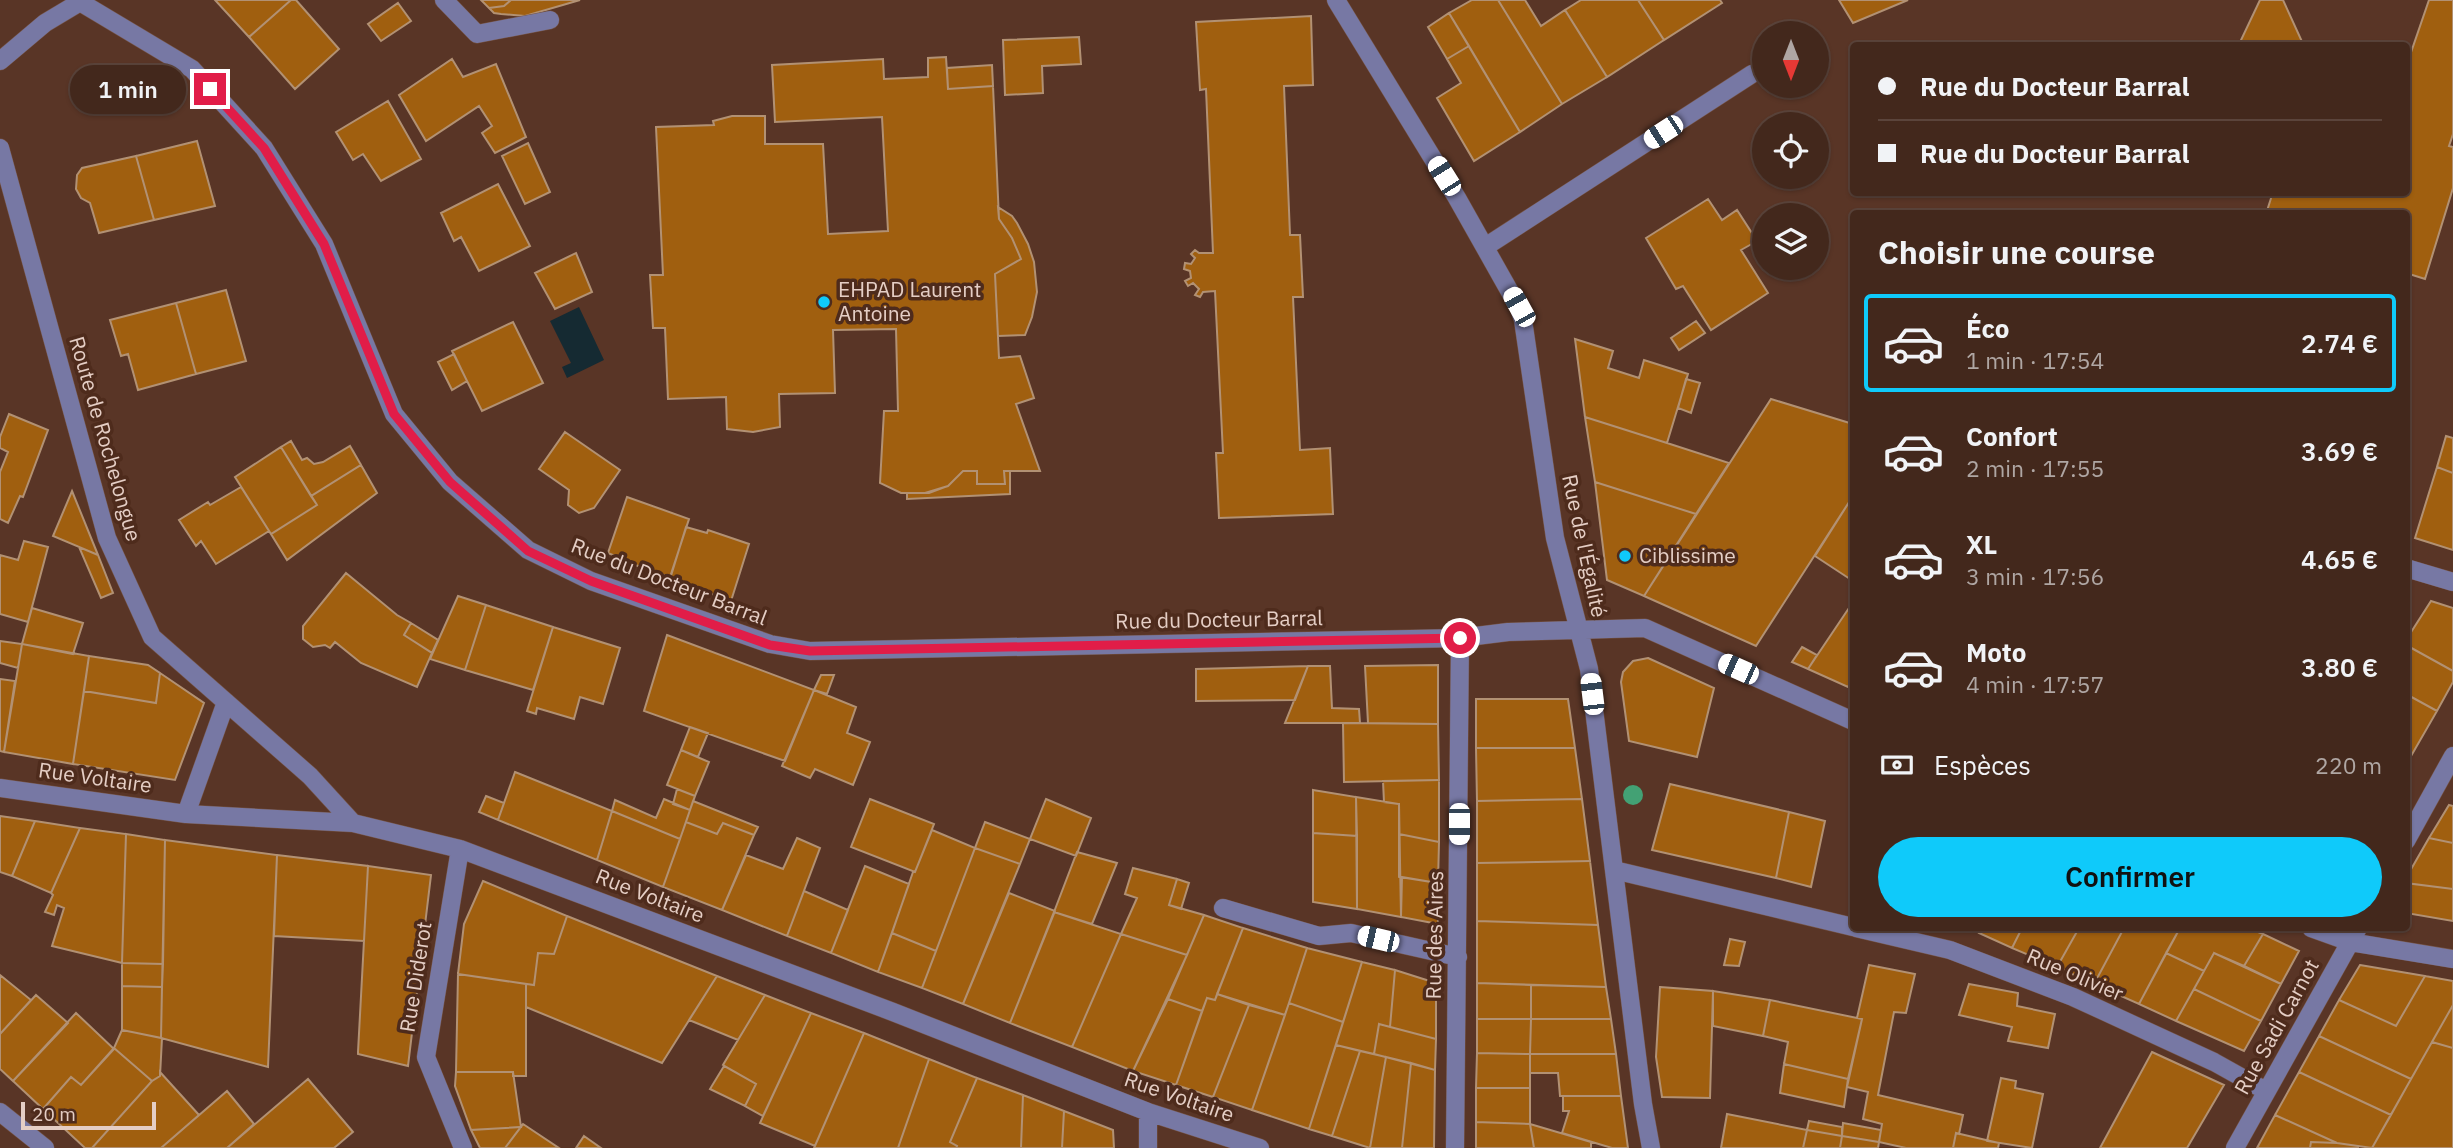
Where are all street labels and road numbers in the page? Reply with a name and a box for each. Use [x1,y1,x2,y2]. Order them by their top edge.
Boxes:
street label: Route de Rochelongue [63,333,149,544]
street label: Rue de l'Égalité [1556,472,1614,620]
street label: Rue du Docteur Barral [567,531,772,631]
street label: Rue du Docteur Barral [1115,603,1323,635]
street label: Rue Voltaire [37,755,154,799]
street label: Rue Voltaire [592,862,709,929]
street label: Rue des Aires [1419,870,1449,1000]
street label: Rue Diderot [392,920,438,1034]
street label: Rue Olivier [2023,941,2128,1007]
street label: Rue Sadi Carnot [2227,954,2325,1099]
street label: Rue Voltaire [1121,1064,1238,1128]

